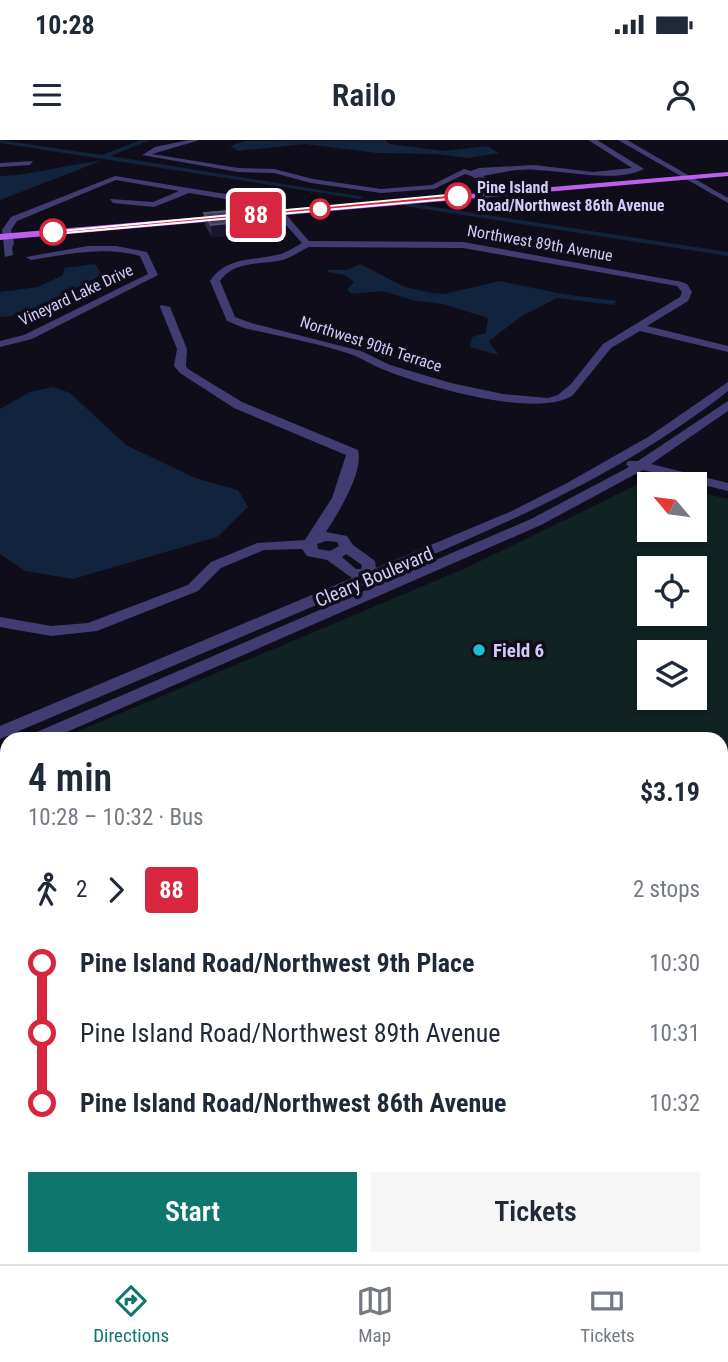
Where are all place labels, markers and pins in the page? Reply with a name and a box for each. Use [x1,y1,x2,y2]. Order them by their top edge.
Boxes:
place label: Pine Island Road/Northwest 86th Avenue [477,178,665,215]
marker: Pine Island Road/Northwest 86th Avenue [445,183,471,209]
unlabelled marker [310,199,330,219]
unlabelled marker [40,219,66,245]
place label: Field 6 [493,639,544,662]
marker: Field 6 [471,642,487,658]

